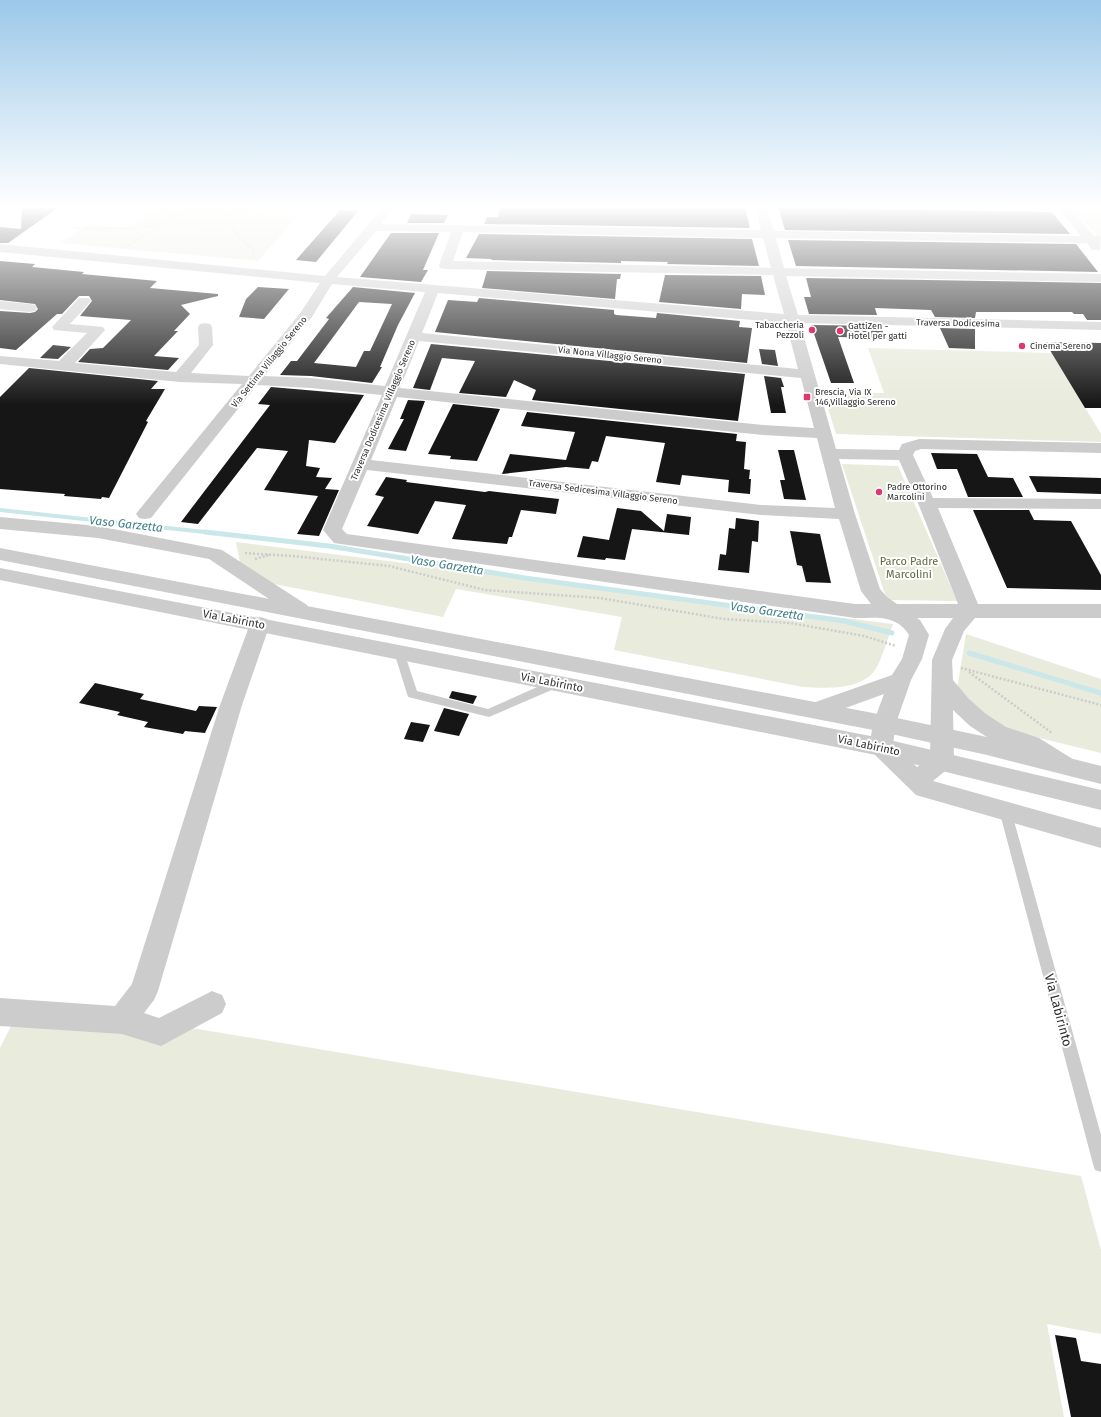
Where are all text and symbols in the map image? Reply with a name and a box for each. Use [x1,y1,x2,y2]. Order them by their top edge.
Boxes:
street label: Via Settima Villaggio Sereno [229,314,309,410]
street label: Traversa Dodicesima [916,317,1000,329]
place label: Tabaccheria Pezzoli [755,320,804,340]
place label: GattiZen - Hotel per gatti [848,321,907,341]
marker: Tabaccheria Pezzoli [807,325,817,335]
marker: GattiZen - Hotel per gatti [835,326,845,336]
street label: Traversa Dodicesima Villaggio Sereno [349,338,417,482]
marker: Cinema Sereno [1017,341,1027,351]
place label: Cinema Sereno [1030,341,1091,351]
street label: Via Nona Villaggio Sereno [558,345,662,365]
place label: Brescia, Via IX 146,Villaggio Sereno [815,387,896,407]
marker: Brescia, Via IX 146,Villaggio Sereno [802,392,812,402]
street label: Traversa Sedicesima Villaggio Sereno [528,478,678,506]
place label: Padre Ottorino Marcolini [887,482,947,502]
marker: Padre Ottorino Marcolini [874,487,884,497]
water label: Vaso Garzetta [89,513,164,535]
water label: Vaso Garzetta [409,552,485,578]
park label: Parco Padre Marcolini [880,555,938,581]
water label: Vaso Garzetta [729,599,805,623]
street label: Via Labirinto [202,607,266,632]
street label: Via Labirinto [520,670,584,695]
street label: Via Labirinto [837,733,901,758]
street label: Via Labirinto [1042,972,1075,1048]

